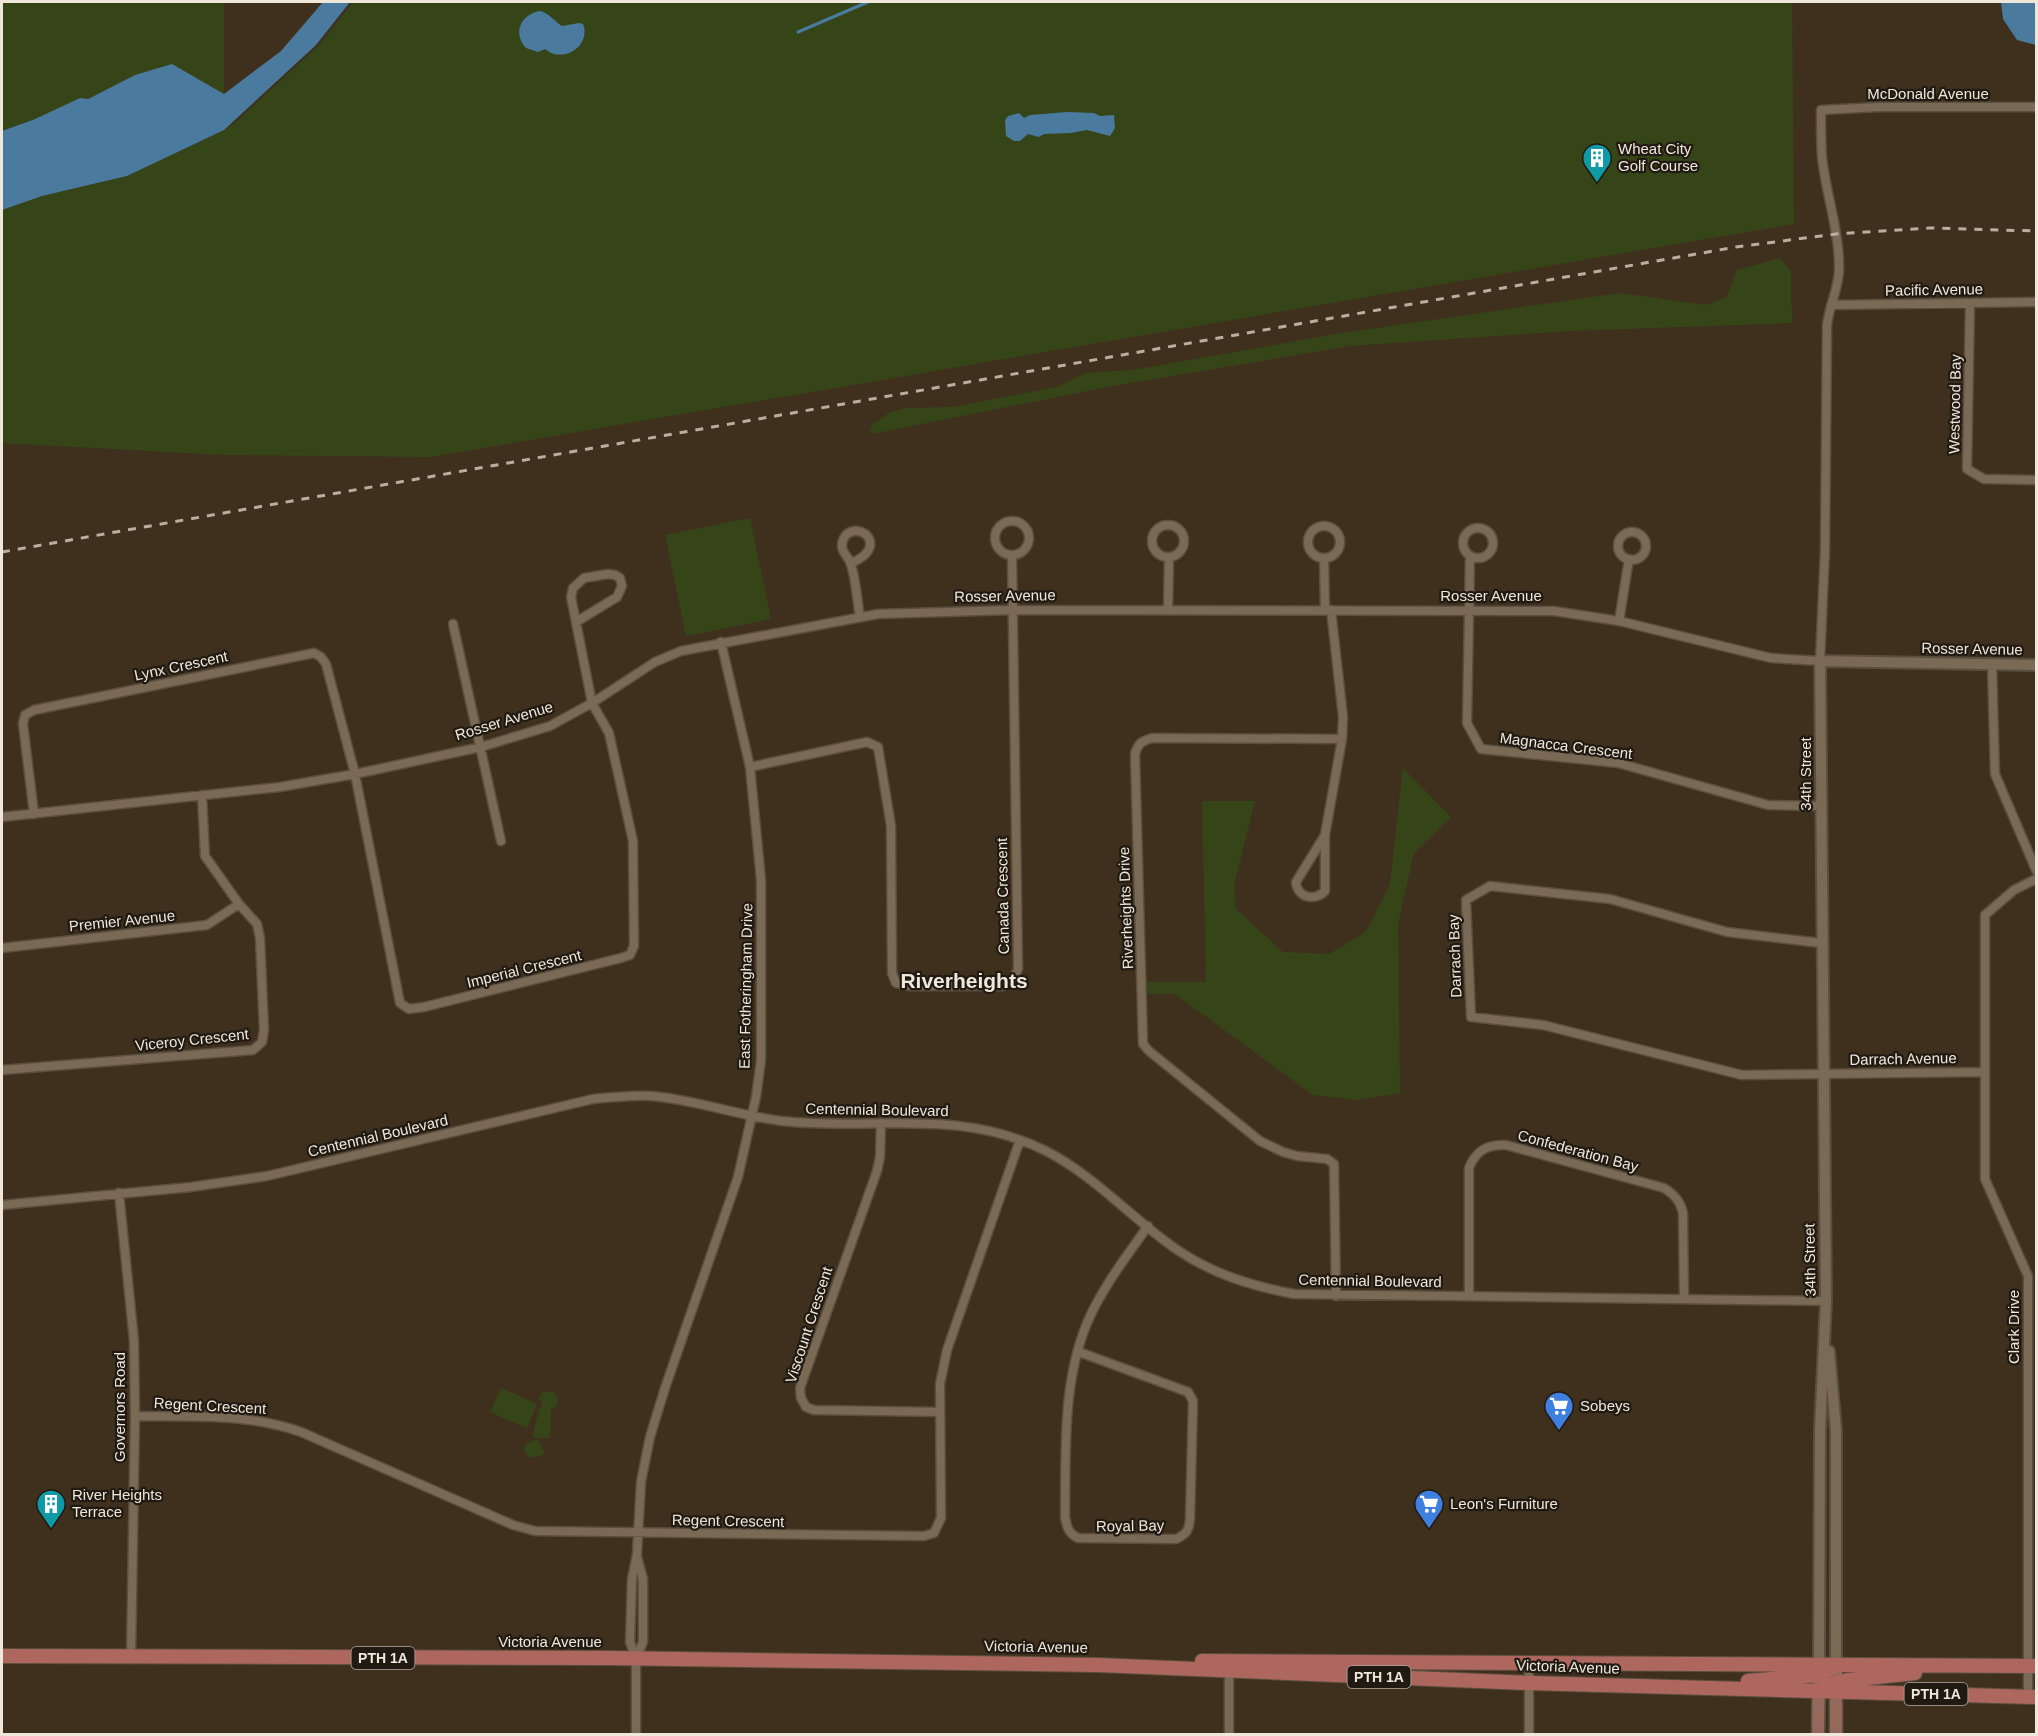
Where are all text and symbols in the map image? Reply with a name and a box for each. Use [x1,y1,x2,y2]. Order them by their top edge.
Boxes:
street label: McDonald Avenue [1867,85,1989,102]
place label: Wheat City Golf Course [1618,140,1698,174]
building icon: Wheat City Golf Course [1581,142,1613,184]
street label: Pacific Avenue [1885,280,1983,299]
street label: Westwood Bay [1945,353,1964,454]
street label: Rosser Avenue [954,586,1056,605]
street label: Rosser Avenue [1440,587,1542,604]
street label: Rosser Avenue [1921,639,2023,658]
street label: Lynx Crescent [133,647,230,684]
street label: Rosser Avenue [453,698,555,743]
street label: Magnacca Crescent [1499,729,1634,762]
street label: 34th Street [1797,736,1814,811]
street label: Canada Crescent [993,837,1012,955]
street label: Riverheights Drive [1115,846,1136,970]
street label: East Fotheringham Drive [736,903,755,1069]
street label: Premier Avenue [68,906,176,935]
street label: Darrach Bay [1445,914,1464,998]
street label: Imperial Crescent [465,946,584,991]
district label: Riverheights [900,969,1028,992]
street label: Viceroy Crescent [134,1025,250,1054]
street label: Darrach Avenue [1849,1049,1957,1068]
street label: Centennial Boulevard [805,1100,949,1119]
street label: Centennial Boulevard [306,1111,450,1160]
street label: Confederation Bay [1516,1126,1641,1175]
street label: 34th Street [1800,1222,1819,1297]
street label: Viscount Crescent [782,1264,836,1385]
street label: Centennial Boulevard [1298,1271,1442,1290]
street label: Clark Drive [2005,1290,2022,1364]
street label: Governors Road [111,1352,128,1462]
supermarket icon: Sobeys [1543,1390,1575,1432]
street label: Regent Crescent [153,1394,268,1417]
place label: Sobeys [1580,1397,1630,1414]
place label: River Heights Terrace [72,1486,162,1520]
building icon: River Heights Terrace [35,1488,67,1530]
supermarket icon: Leon's Furniture [1413,1488,1445,1530]
place label: Leon's Furniture [1450,1495,1558,1512]
street label: Regent Crescent [672,1511,785,1530]
street label: Royal Bay [1096,1516,1165,1535]
street label: Victoria Avenue [498,1633,602,1650]
street label: Victoria Avenue [984,1637,1088,1656]
road number: PTH 1A [352,1647,415,1669]
street label: Victoria Avenue [1516,1656,1620,1677]
road number: PTH 1A [1348,1666,1410,1688]
road number: PTH 1A [1904,1683,1968,1705]

